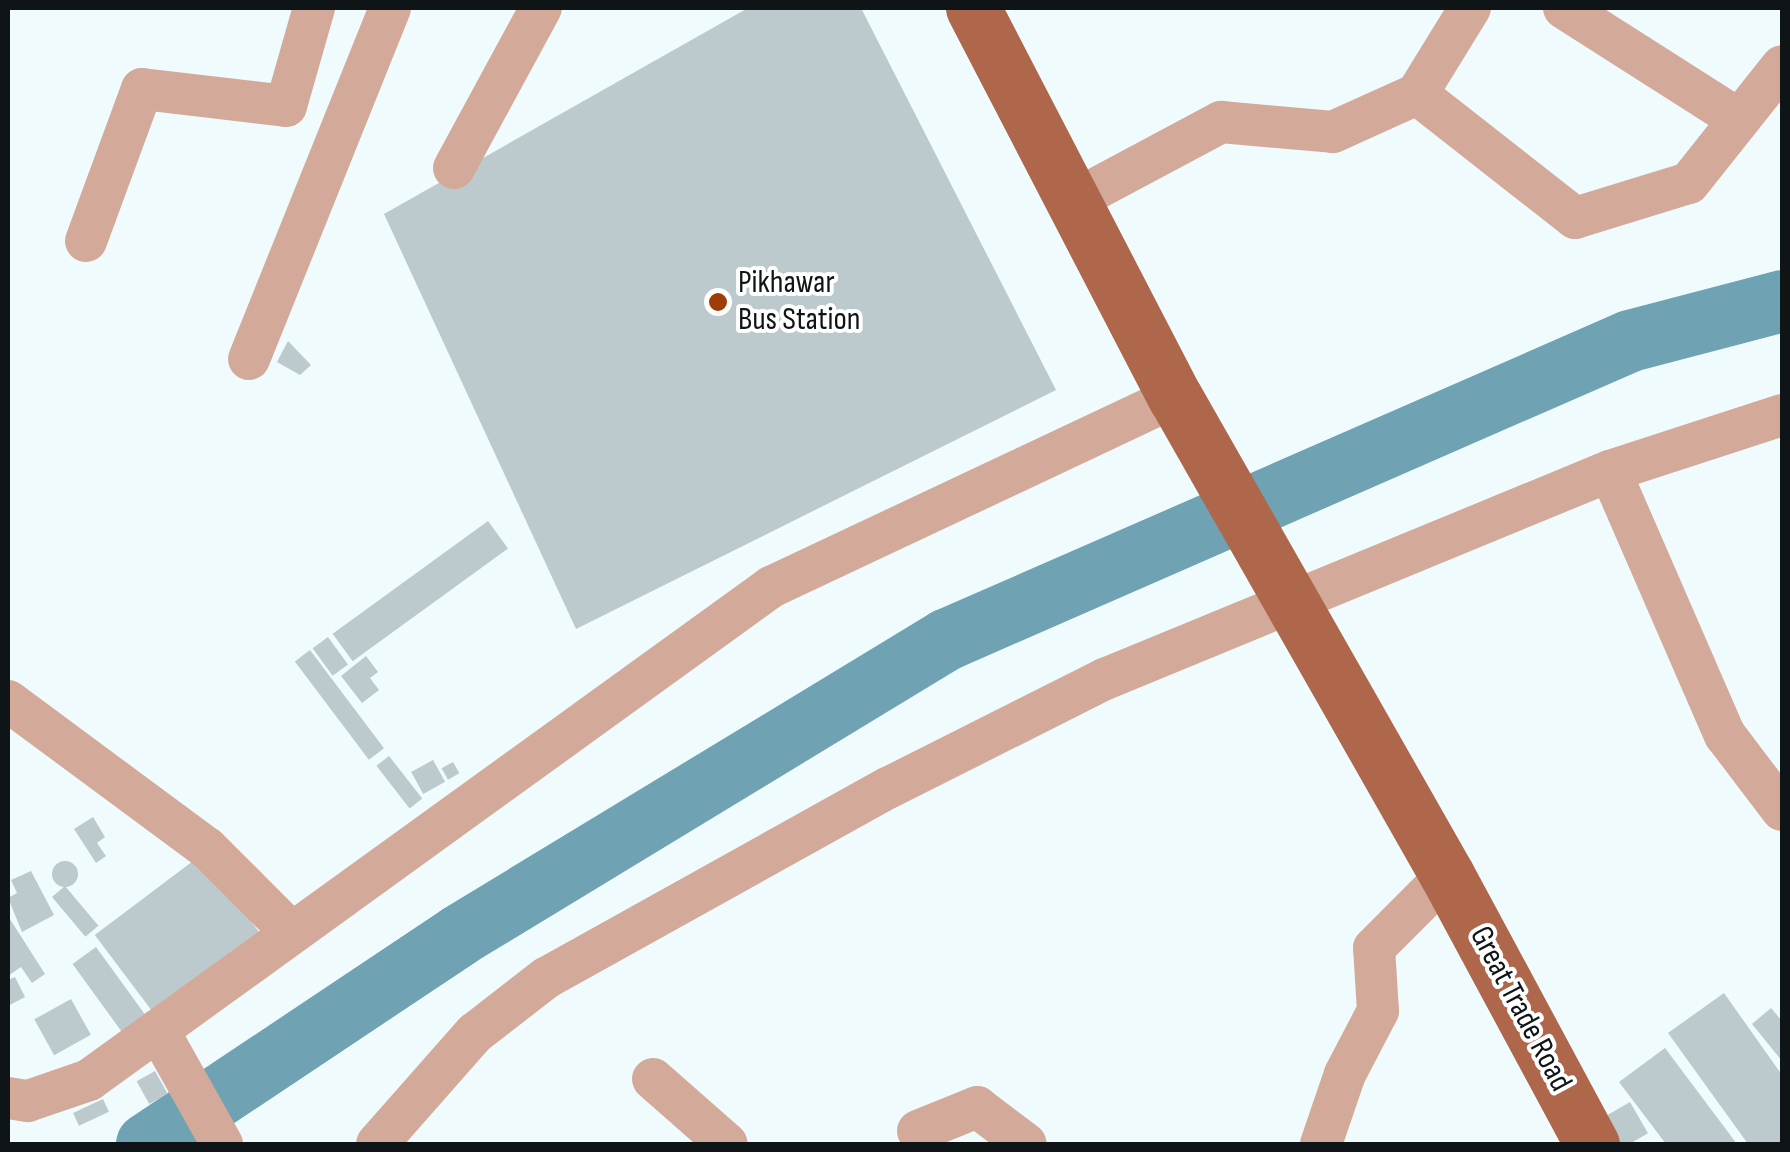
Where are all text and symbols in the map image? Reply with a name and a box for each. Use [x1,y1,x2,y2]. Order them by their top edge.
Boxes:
place label: Pikhawar Bus Station [738,265,860,340]
marker: Pikhawar Bus Station [707,291,729,313]
street label: Great Trade Road [1461,920,1579,1098]

